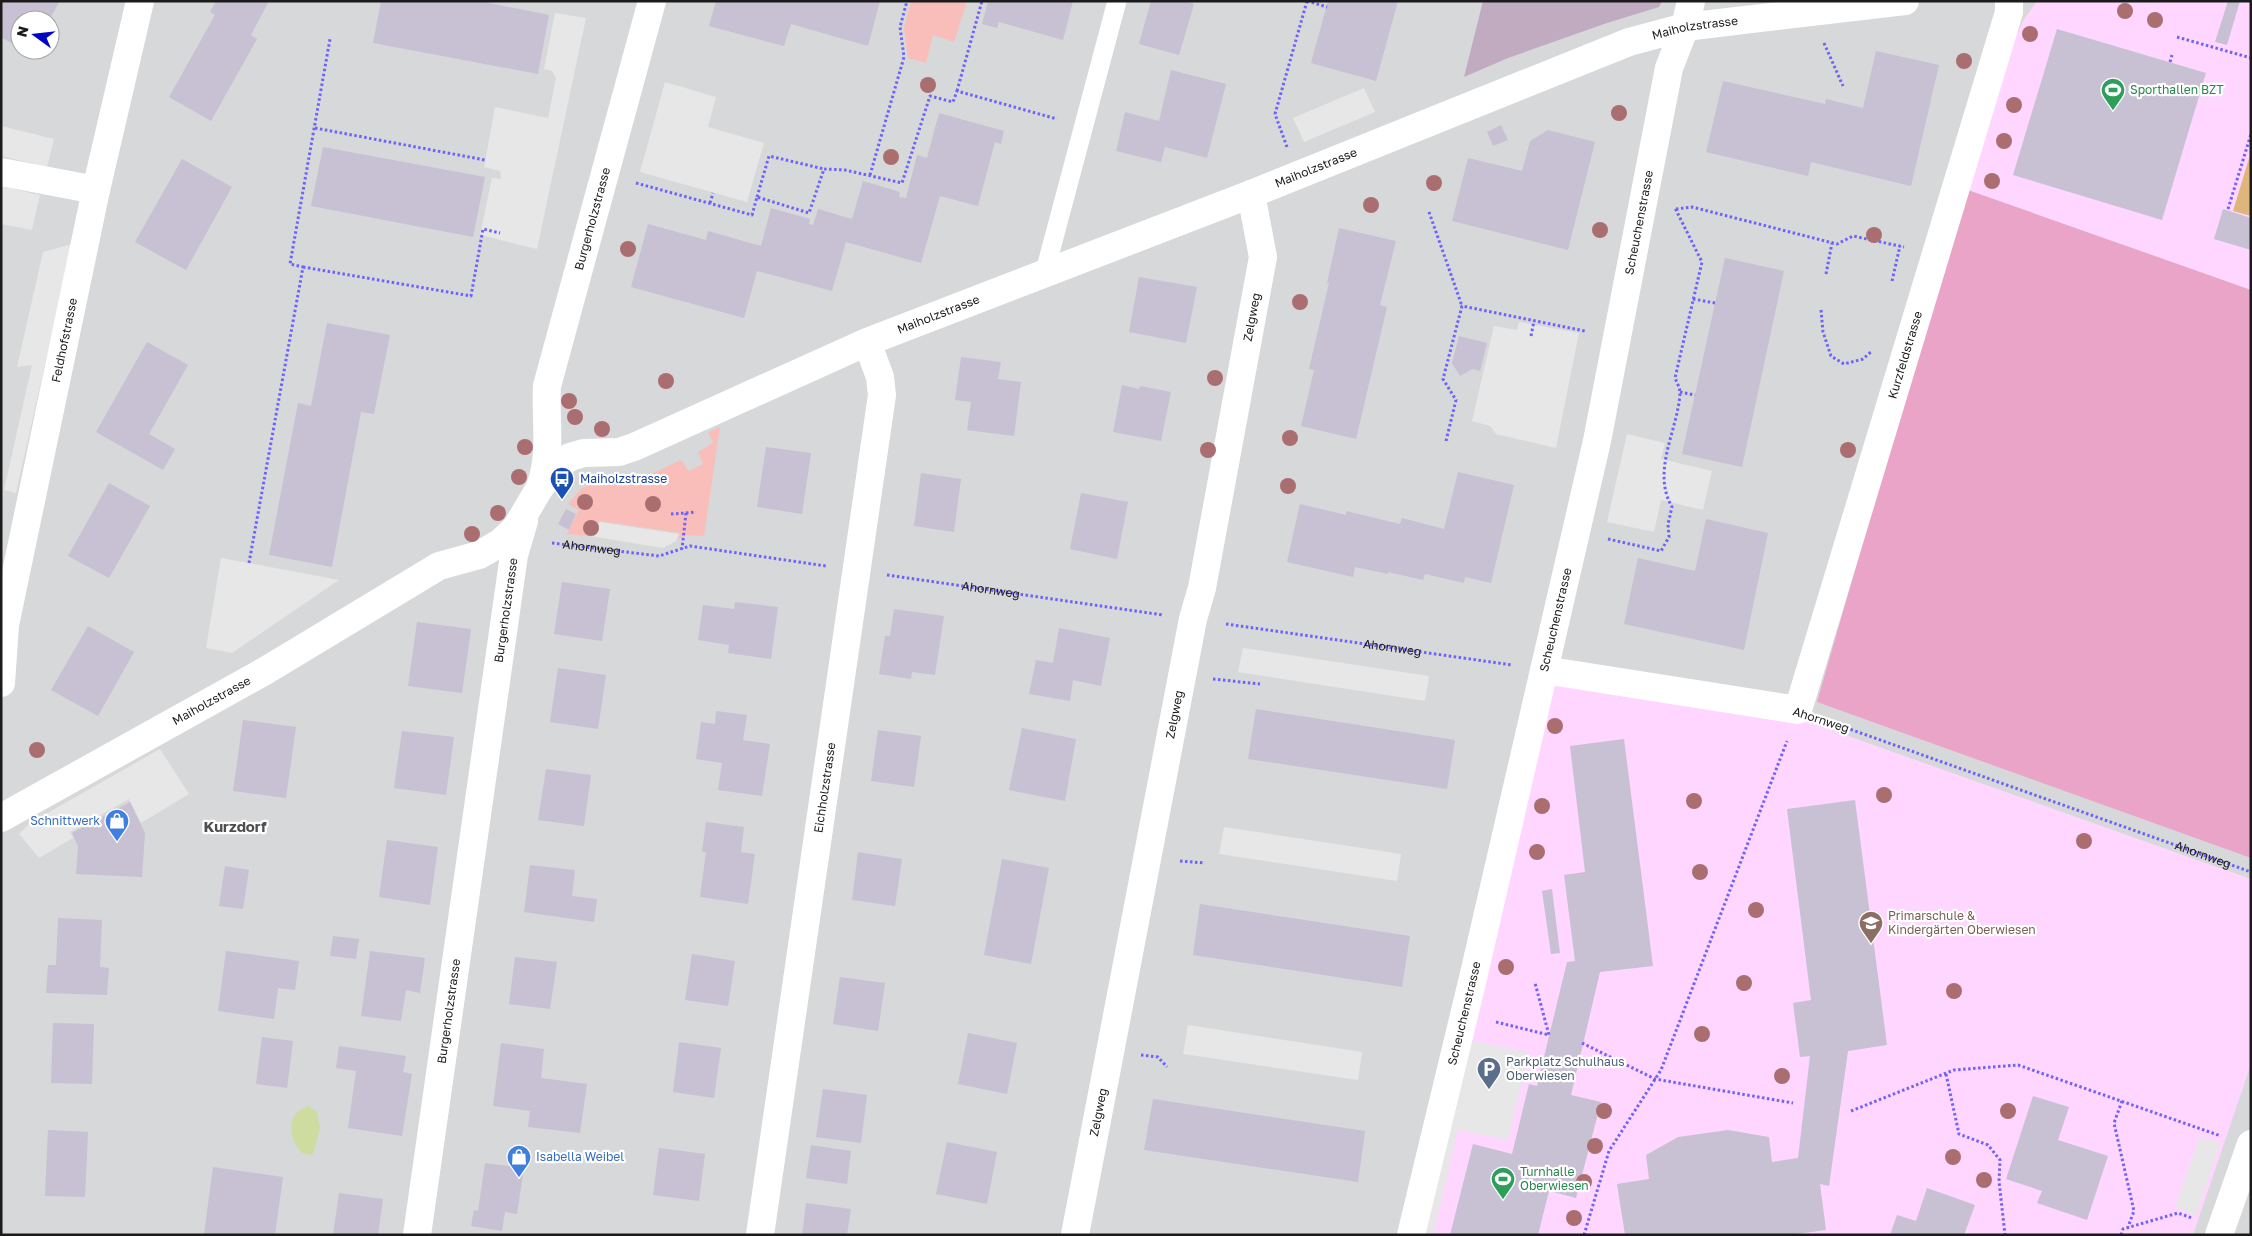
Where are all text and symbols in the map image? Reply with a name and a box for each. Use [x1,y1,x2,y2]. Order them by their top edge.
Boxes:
north arrow [10,10,60,60]
street label: Maiholzstrasse [1650,13,1739,43]
text: N [12,24,32,39]
sports icon: Sporthallen BZT [2100,77,2126,111]
place label: Sporthallen BZT [2130,82,2224,97]
street label: Maiholzstrasse [1272,144,1359,191]
street label: Burgerholzstrasse [571,166,613,272]
street label: Scheuchenstrasse [1621,169,1656,276]
street label: Maiholzstrasse [895,291,982,337]
street label: Zelgweg [1240,291,1263,342]
street label: Feldhofstrasse [48,296,80,384]
street label: Kurzfeldstrasse [1884,309,1925,401]
bus stop icon: Maiholzstrasse [549,466,575,500]
place label: Maiholzstrasse [580,471,667,486]
street label: Ahornweg [562,536,622,558]
street label: Burgerholzstrasse [491,557,521,664]
street label: Scheuchenstrasse [1536,566,1575,673]
street label: Ahornweg [961,578,1021,601]
street label: Ahornweg [1362,636,1422,659]
street label: Maiholzstrasse [170,673,253,728]
street label: Zelgweg [1162,689,1186,740]
street label: Ahornweg [1791,703,1851,736]
street label: Eichholzstrasse [810,741,838,834]
shop icon: Schnittwerk [104,808,130,842]
place label: Schnittwerk [30,813,100,828]
district label: Kurzdorf [203,817,267,835]
street label: Ahornweg [2173,838,2233,871]
place label: Primarschule & Kindergärten Oberwiesen [1888,908,2036,937]
school or university icon: Primarschule & Kindergärten Oberwiesen [1858,910,1884,944]
street label: Burgerholzstrasse [434,958,463,1065]
street label: Scheuchenstrasse [1444,960,1484,1067]
place label: Parkplatz Schulhaus Oberwiesen [1506,1054,1625,1083]
parking icon: Parkplatz Schulhaus Oberwiesen [1476,1056,1502,1090]
street label: Zelgweg [1086,1087,1110,1138]
shop icon: Isabella Weibel [506,1144,532,1178]
place label: Isabella Weibel [536,1149,624,1164]
place label: Turnhalle Oberwiesen [1520,1164,1589,1193]
sports icon: Turnhalle Oberwiesen [1490,1166,1516,1200]

